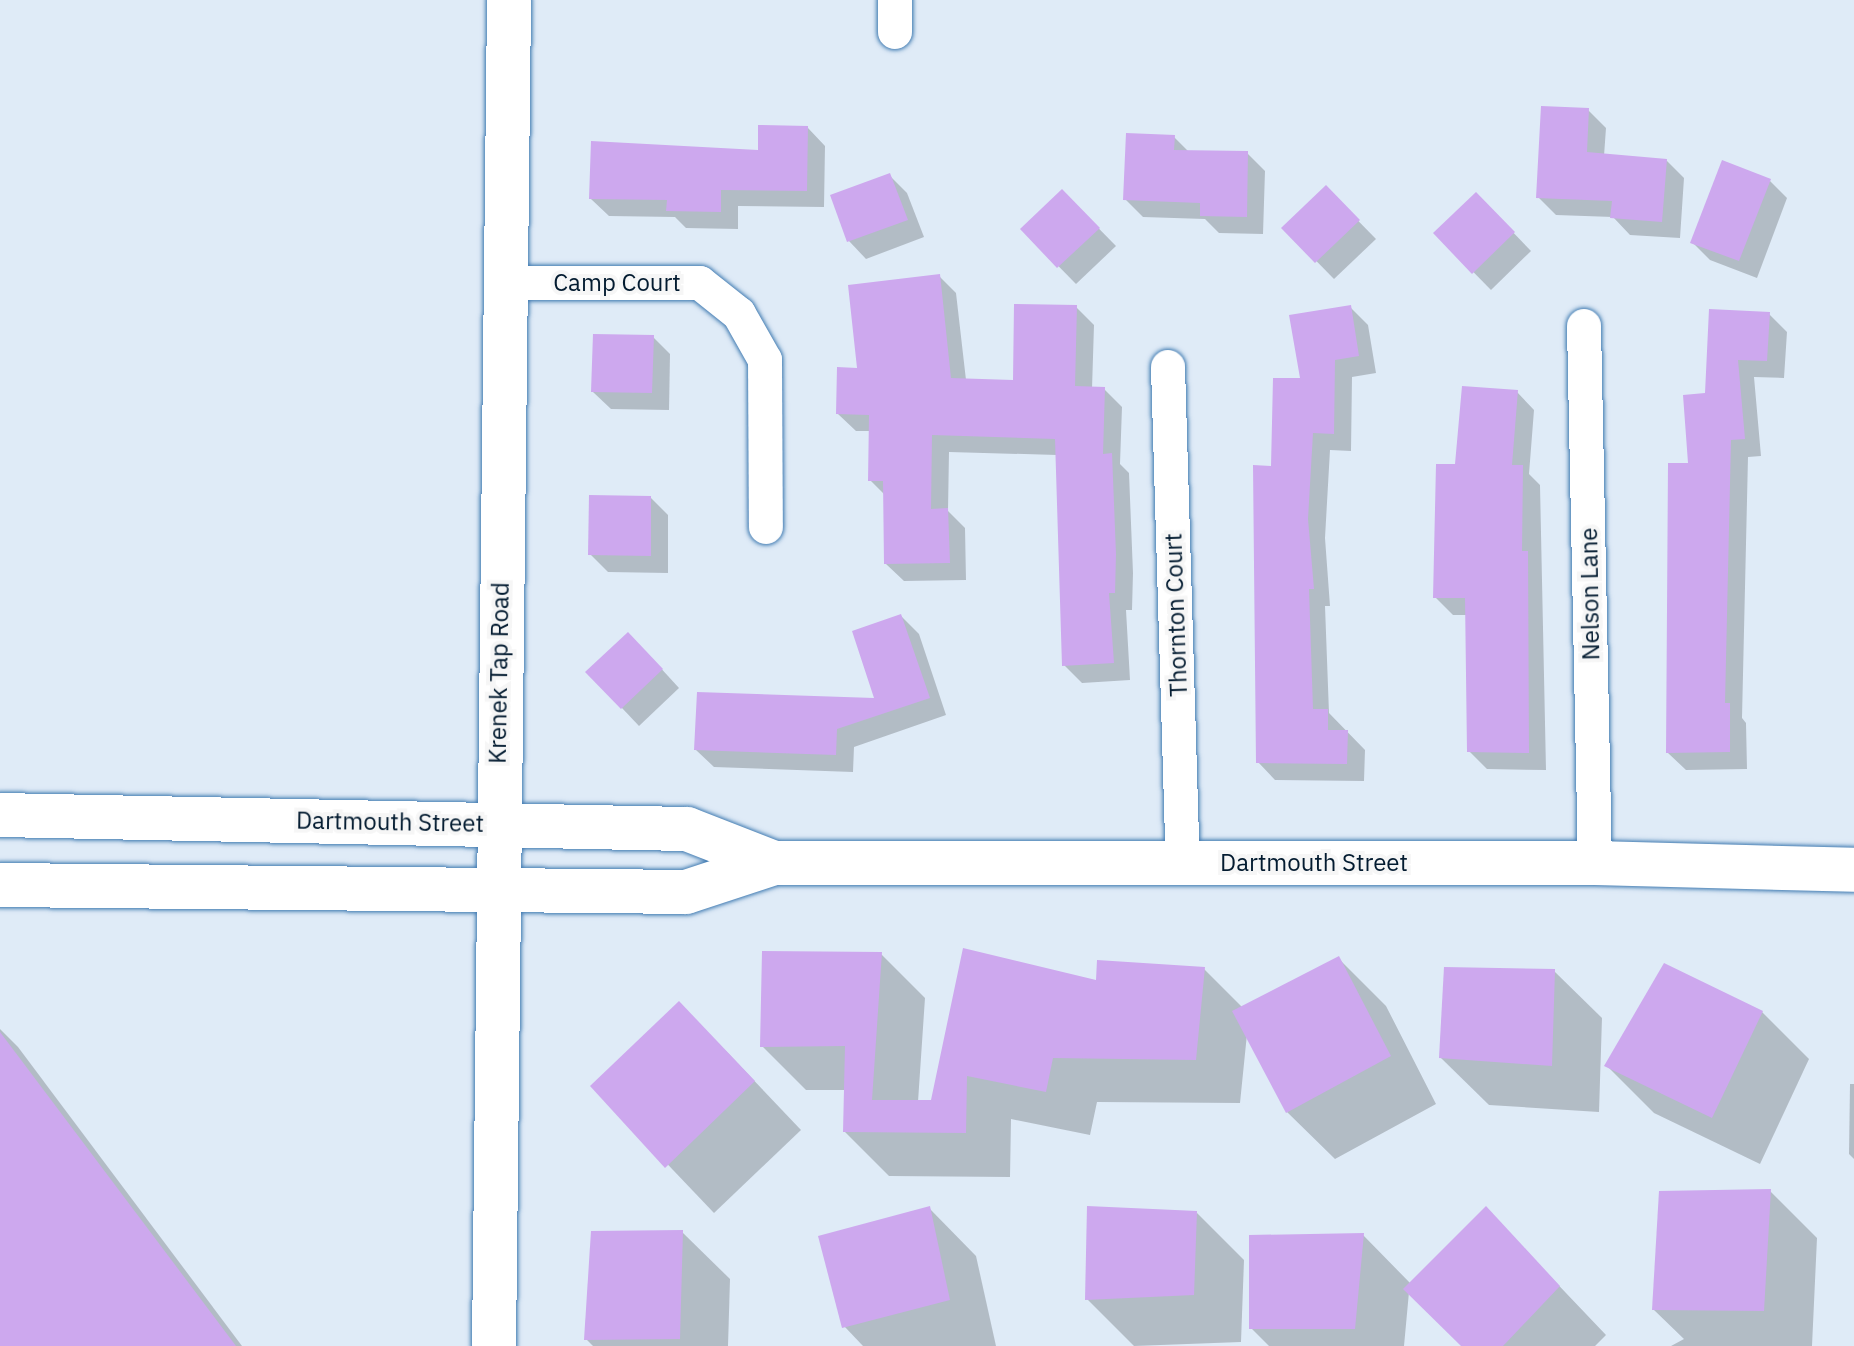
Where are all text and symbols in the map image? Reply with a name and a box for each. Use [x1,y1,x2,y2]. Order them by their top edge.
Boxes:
street label: Camp Court [553,269,681,297]
street label: Nelson Lane [1574,527,1606,661]
street label: Thornton Court [1159,533,1193,697]
street label: Krenek Tap Road [483,582,515,764]
street label: Dartmouth Street [296,806,484,838]
street label: Dartmouth Street [1220,849,1408,877]

